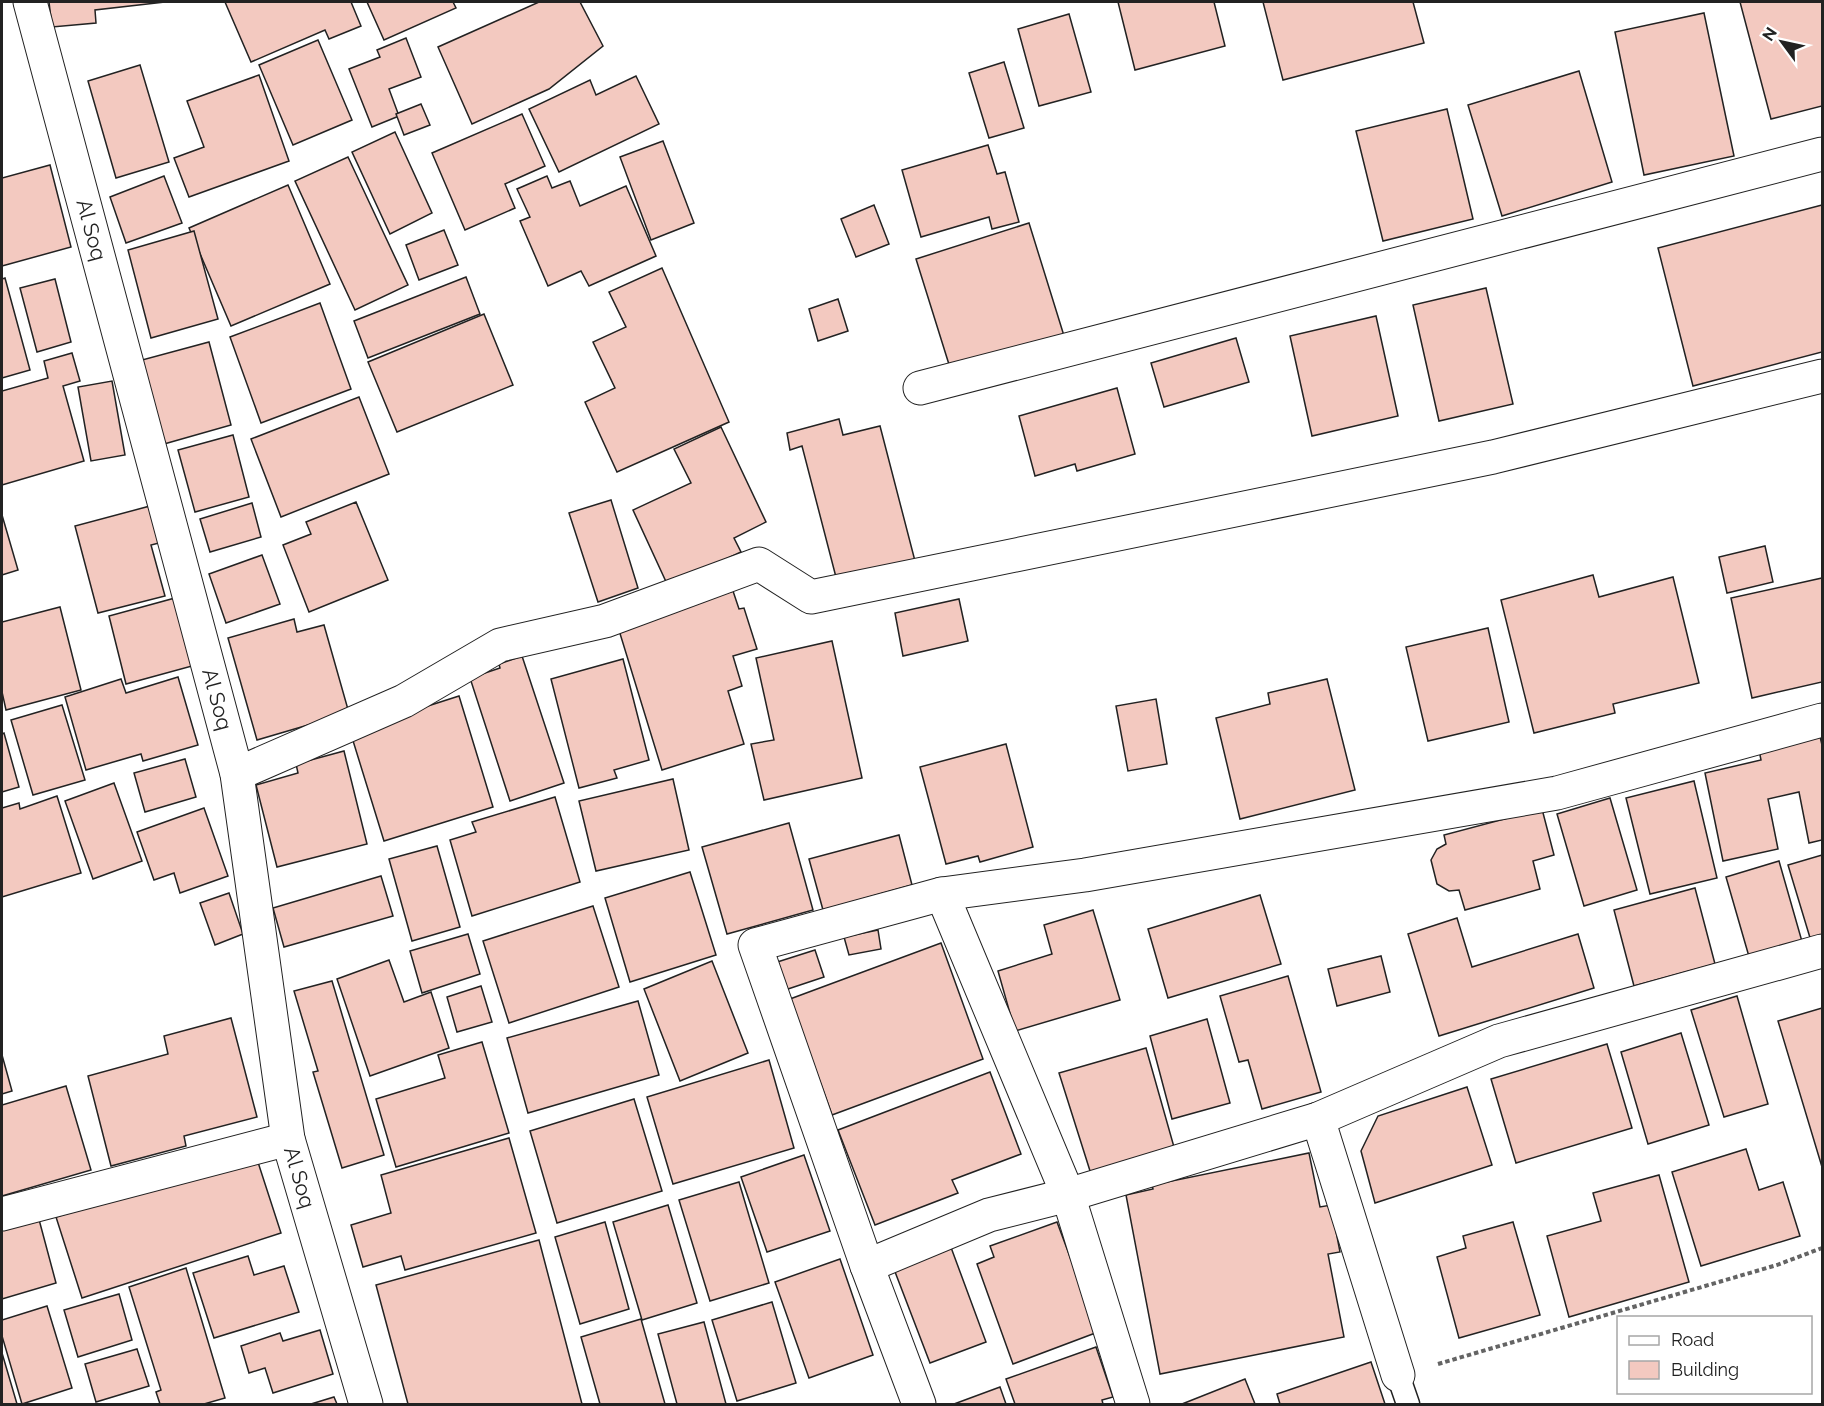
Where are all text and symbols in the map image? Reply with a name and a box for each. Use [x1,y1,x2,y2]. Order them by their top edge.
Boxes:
north arrow [1752,12,1812,72]
text: N [1759,24,1781,44]
street label: Al Soq [71,196,112,263]
street label: Al Soq [197,666,238,733]
street label: Al Soq [279,1144,321,1211]
legend [1617,1316,1812,1394]
text: Road [1671,1329,1714,1350]
text: Building [1671,1359,1739,1380]

